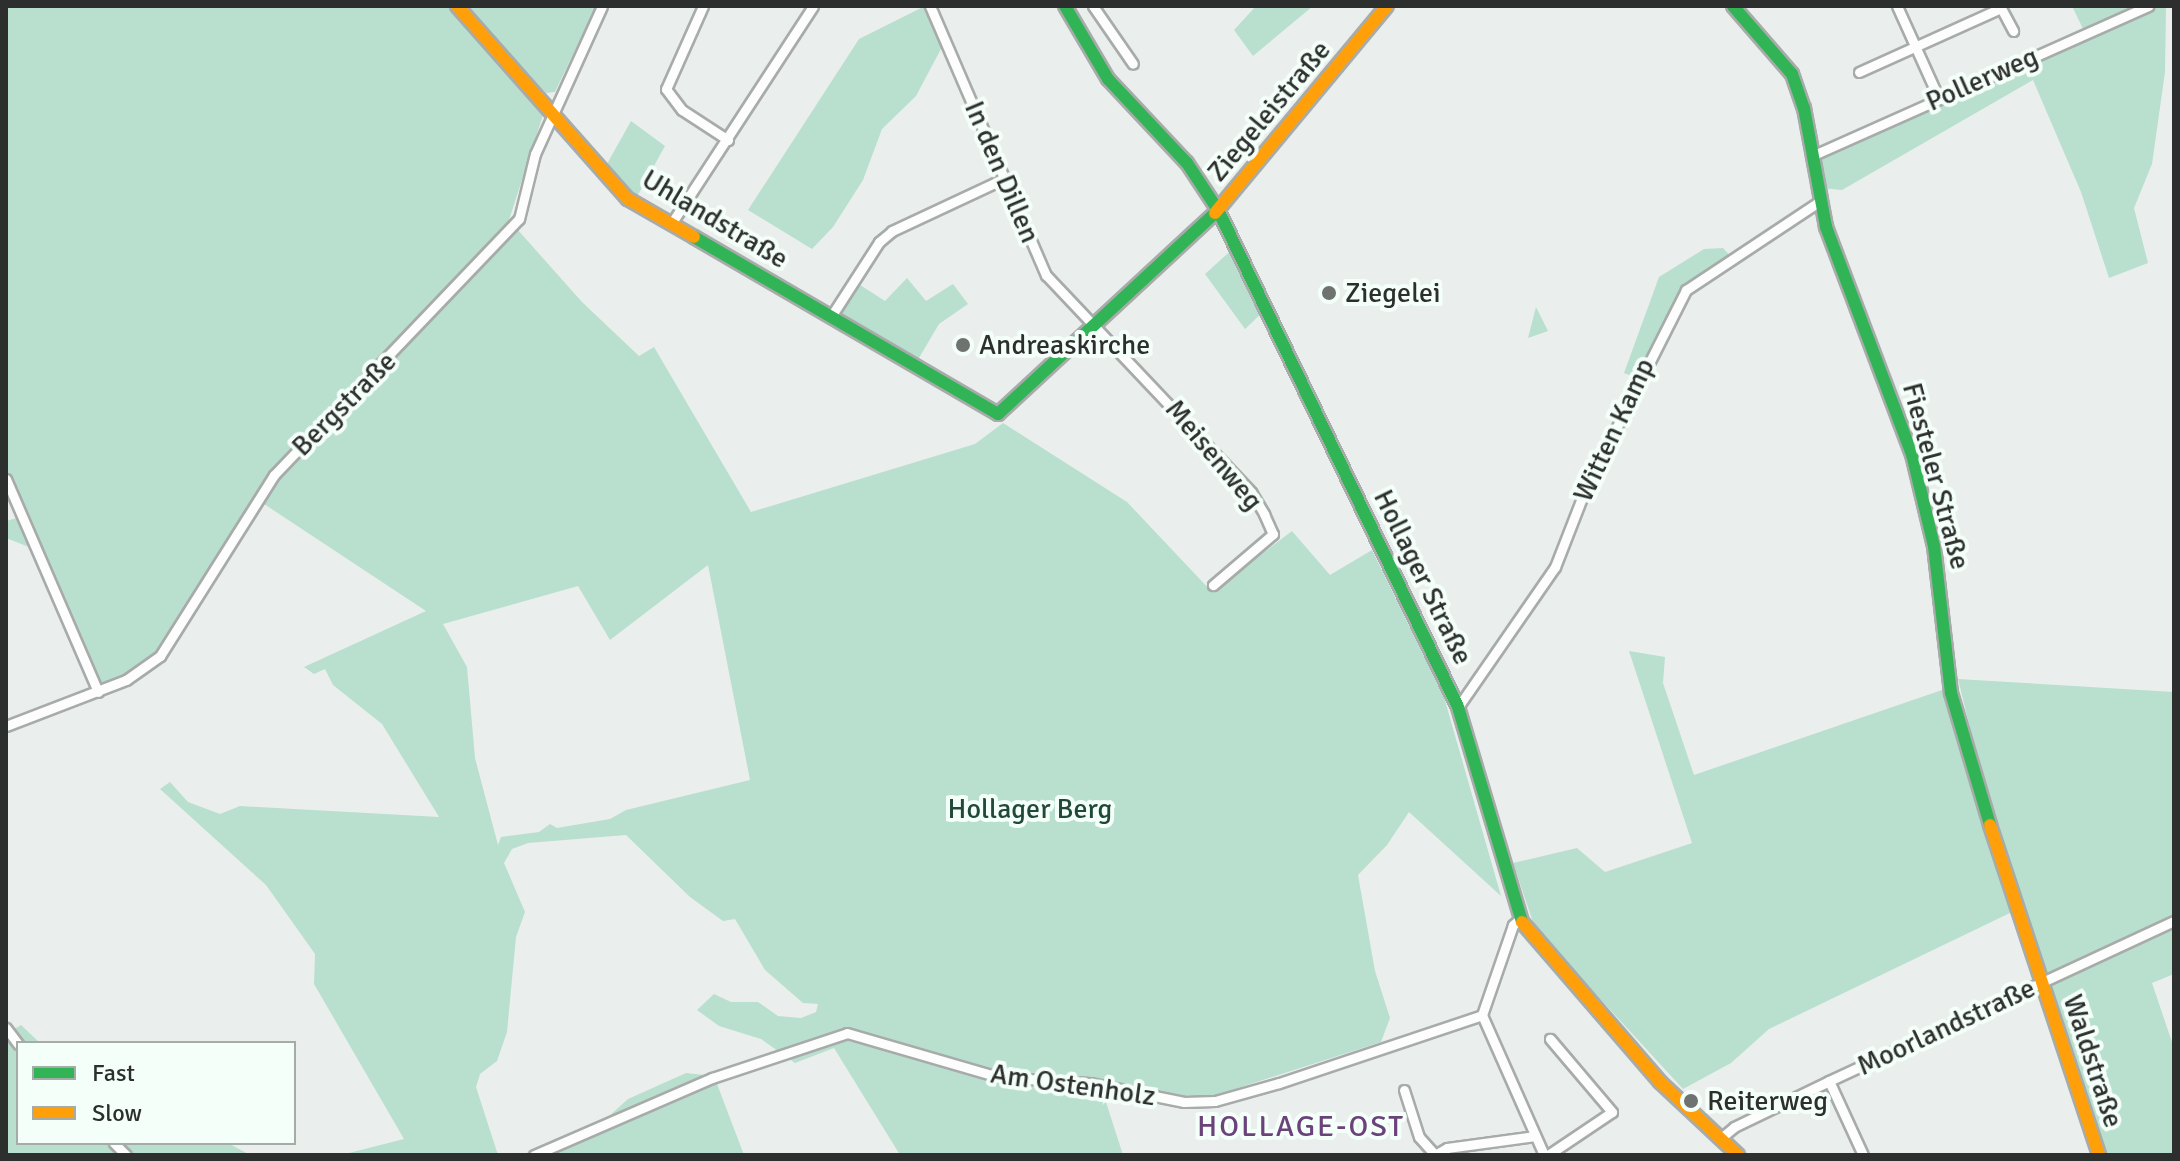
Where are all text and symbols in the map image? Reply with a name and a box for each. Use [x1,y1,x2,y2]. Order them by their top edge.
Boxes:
street label: Ziegeleistraße [1200,34,1338,188]
street label: Pollerweg [1921,39,2043,119]
street label: In den Dillen [957,96,1047,248]
street label: Uhlandstraße [636,162,794,276]
place label: Ziegelei [1345,276,1441,310]
marker: Ziegelei [1320,284,1338,302]
place label: Andreaskirche [979,328,1150,362]
marker: Andreaskirche [954,336,972,354]
street label: Bergstraße [285,345,403,463]
street label: Witten Kamp [1566,353,1662,507]
street label: Fiesteler Straße [1895,379,1977,573]
street label: Meisenweg [1158,393,1270,517]
street label: Hollager Straße [1366,484,1480,670]
park label: Hollager Berg [948,792,1112,826]
street label: Moorlandstraße [1852,971,2040,1083]
street label: Waldstraße [2056,990,2130,1132]
legend [16,1041,296,1145]
street label: Am Ostenholz [988,1057,1158,1113]
text: Fast [92,1058,135,1088]
place label: Reiterweg [1707,1084,1828,1118]
marker: Reiterweg [1682,1092,1700,1110]
text: Slow [92,1098,142,1128]
district label: HOLLAGE-OST [1197,1109,1405,1145]

